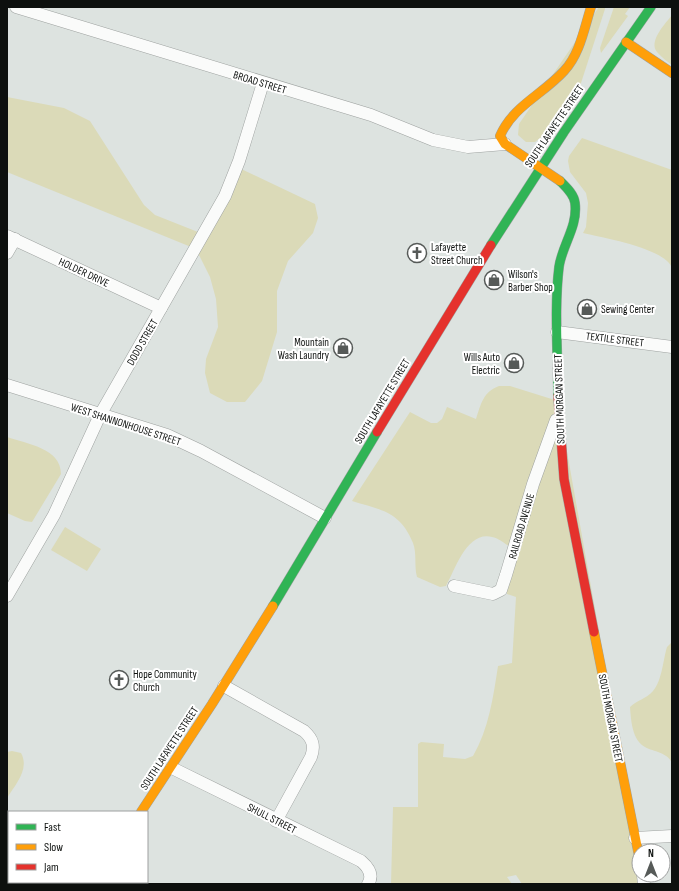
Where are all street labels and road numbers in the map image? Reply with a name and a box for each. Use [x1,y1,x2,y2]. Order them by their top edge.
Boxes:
street label: BROAD STREET [232,68,288,97]
street label: SOUTH LAFAYETTE STREET [522,82,587,170]
street label: HOLDER DRIVE [57,255,111,290]
street label: DODD STREET [124,316,161,368]
street label: TEXTILE STREET [585,329,645,350]
street label: SOUTH MORGAN STREET [551,353,568,444]
street label: SOUTH LAFAYETTE STREET [352,356,413,446]
street label: WEST SHANNONHOUSE STREET [69,401,183,449]
street label: RAILROAD AVENUE [506,492,537,560]
street label: SOUTH MORGAN STREET [596,673,626,764]
street label: SOUTH LAFAYETTE STREET [138,704,201,792]
street label: SHULL STREET [245,801,299,837]

